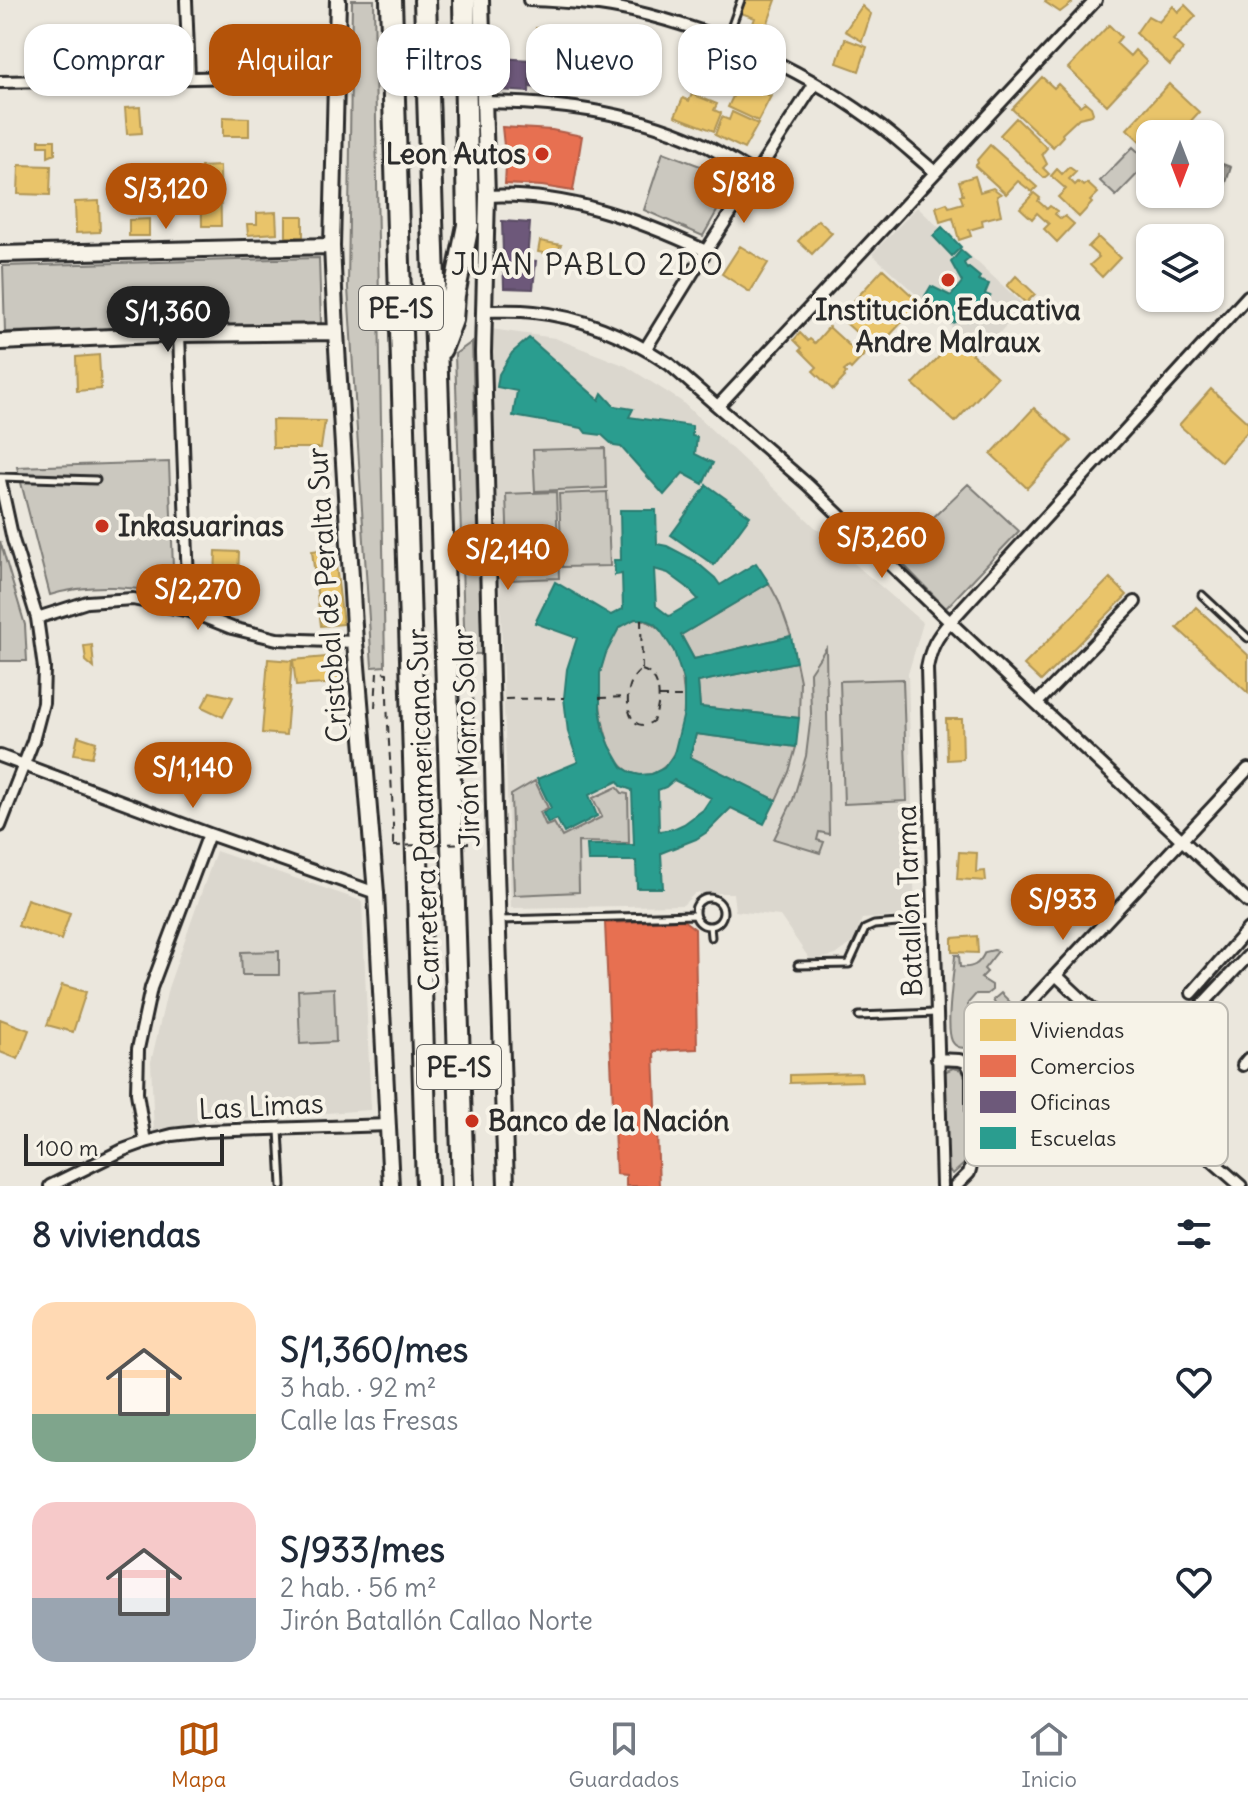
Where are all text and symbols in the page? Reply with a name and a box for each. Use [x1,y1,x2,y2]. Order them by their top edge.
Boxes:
chip: Comprar [24,24,193,96]
chip: Alquilar [209,24,361,96]
chip: Filtros [377,24,510,96]
chip: Nuevo [526,24,662,96]
chip: Piso [678,24,786,96]
north arrow [1136,120,1224,208]
map controls [1136,120,1224,312]
place label: Leon Autos [386,136,526,172]
marker: Leon Autos [533,145,551,163]
pin: S/818 [688,157,800,225]
pin: S/3,120 [92,163,240,231]
text: S/818 [712,166,776,199]
text: S/3,120 [124,172,208,205]
button: layers [1136,224,1224,312]
district label: JUAN PABLO 2DO [451,245,725,283]
marker: Institución Educativa Andre Malraux [939,271,957,289]
pin: S/1,360 [94,286,242,354]
road number: PE-1S [359,286,443,330]
place label: Institución Educativa Andre Malraux [815,292,1081,360]
text: S/1,360 [125,295,211,328]
street label: Cristobal de Peralta Sur [299,446,355,744]
place label: Inkasuarinas [118,508,284,544]
pin: S/3,260 [808,512,956,580]
marker: Inkasuarinas [93,517,111,535]
text: S/3,260 [837,521,927,554]
pin: S/2,140 [434,524,582,592]
text: S/2,140 [465,533,551,566]
pin: S/2,270 [124,564,272,632]
text: S/2,270 [154,573,242,606]
street label: Carretera Panamericana Sur [399,628,447,992]
street label: Jirón Morro Solar [444,628,488,848]
pin: S/1,140 [119,742,267,810]
text: S/1,140 [152,751,234,784]
street label: Batallón Tarma [888,805,930,997]
pin: S/933 [1007,874,1119,942]
text: S/933 [1029,883,1097,916]
legend [964,1002,1228,1166]
text: Viviendas [1030,1016,1124,1044]
road number: PE-1S [417,1045,501,1089]
text: Comercios [1030,1052,1135,1080]
street label: Las Limas [198,1085,324,1127]
text: Oficinas [1030,1088,1111,1116]
place label: Banco de la Nación [488,1103,729,1139]
marker: Banco de la Nación [463,1112,481,1130]
text: Escuelas [1030,1124,1116,1152]
scale bar [24,1130,224,1166]
text: 100 m [36,1134,98,1162]
icon: filters [1172,1212,1216,1256]
text: 8 viviendas [32,1213,201,1256]
text: S/1,360/mes [280,1328,468,1371]
icon: home [96,1334,192,1430]
icon: heart [1172,1360,1216,1404]
text: 3 hab. · 92 m² [280,1371,437,1404]
text: Calle las Fresas [280,1404,458,1437]
text: S/933/mes [280,1528,445,1571]
icon: home [96,1534,192,1630]
icon: heart [1172,1560,1216,1604]
text: 2 hab. · 56 m² [280,1571,437,1604]
text: Jirón Batallón Callao Norte [280,1604,593,1637]
tab: Mapa [171,1717,226,1793]
tab: Guardados [569,1717,679,1793]
tab: Inicio [1021,1717,1077,1793]

